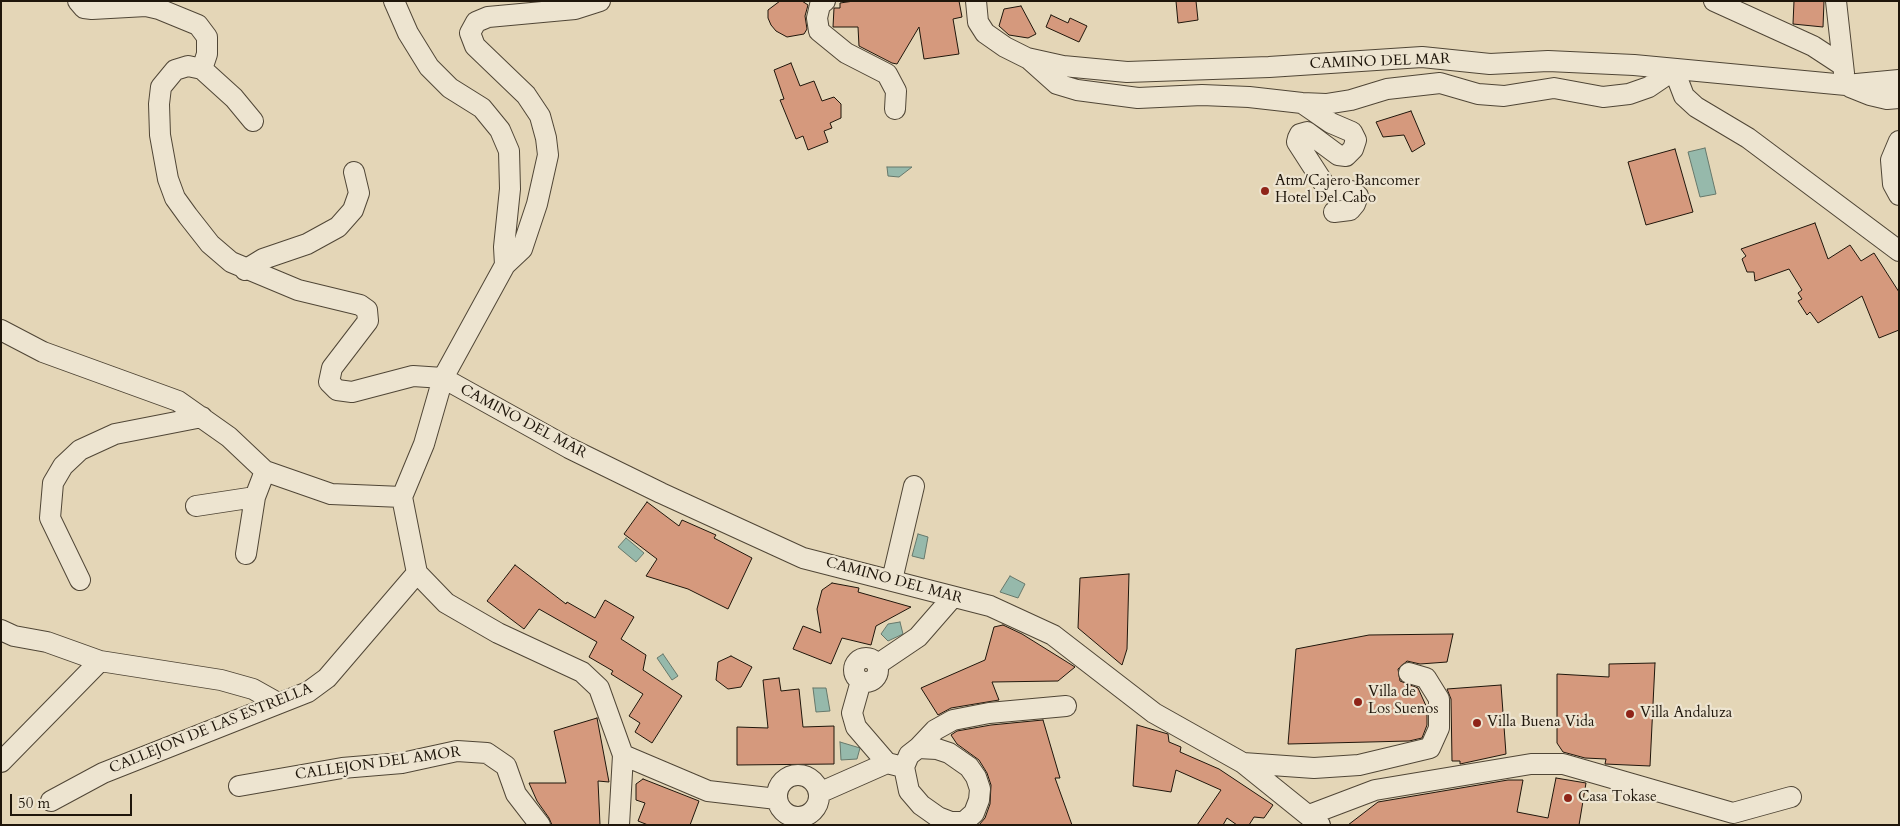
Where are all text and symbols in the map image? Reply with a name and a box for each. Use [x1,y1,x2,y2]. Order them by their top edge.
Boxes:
street label: CAMINO DEL MAR [1309,51,1451,73]
place label: Atm/Cajero Bancomer Hotel Del Cabo [1275,173,1420,208]
marker: Atm/Cajero Bancomer Hotel Del Cabo [1259,185,1271,197]
street label: CAMINO DEL MAR [457,381,589,463]
street label: CAMINO DEL MAR [824,554,964,608]
street label: CALLEJON DE LAS ESTRELLA [107,680,315,778]
place label: Villa de Los Suenos [1368,684,1438,719]
marker: Villa de Los Suenos [1352,696,1364,708]
place label: Villa Andaluza [1640,705,1732,723]
marker: Villa Andaluza [1624,708,1636,720]
place label: Villa Buena Vida [1487,714,1594,732]
marker: Villa Buena Vida [1471,717,1483,729]
street label: CALLEJON DEL AMOR [294,743,462,785]
scale bar [12,784,135,816]
place label: Casa Tokase [1578,789,1657,807]
marker: Casa Tokase [1562,792,1574,804]
text: 50 m [18,793,50,813]

